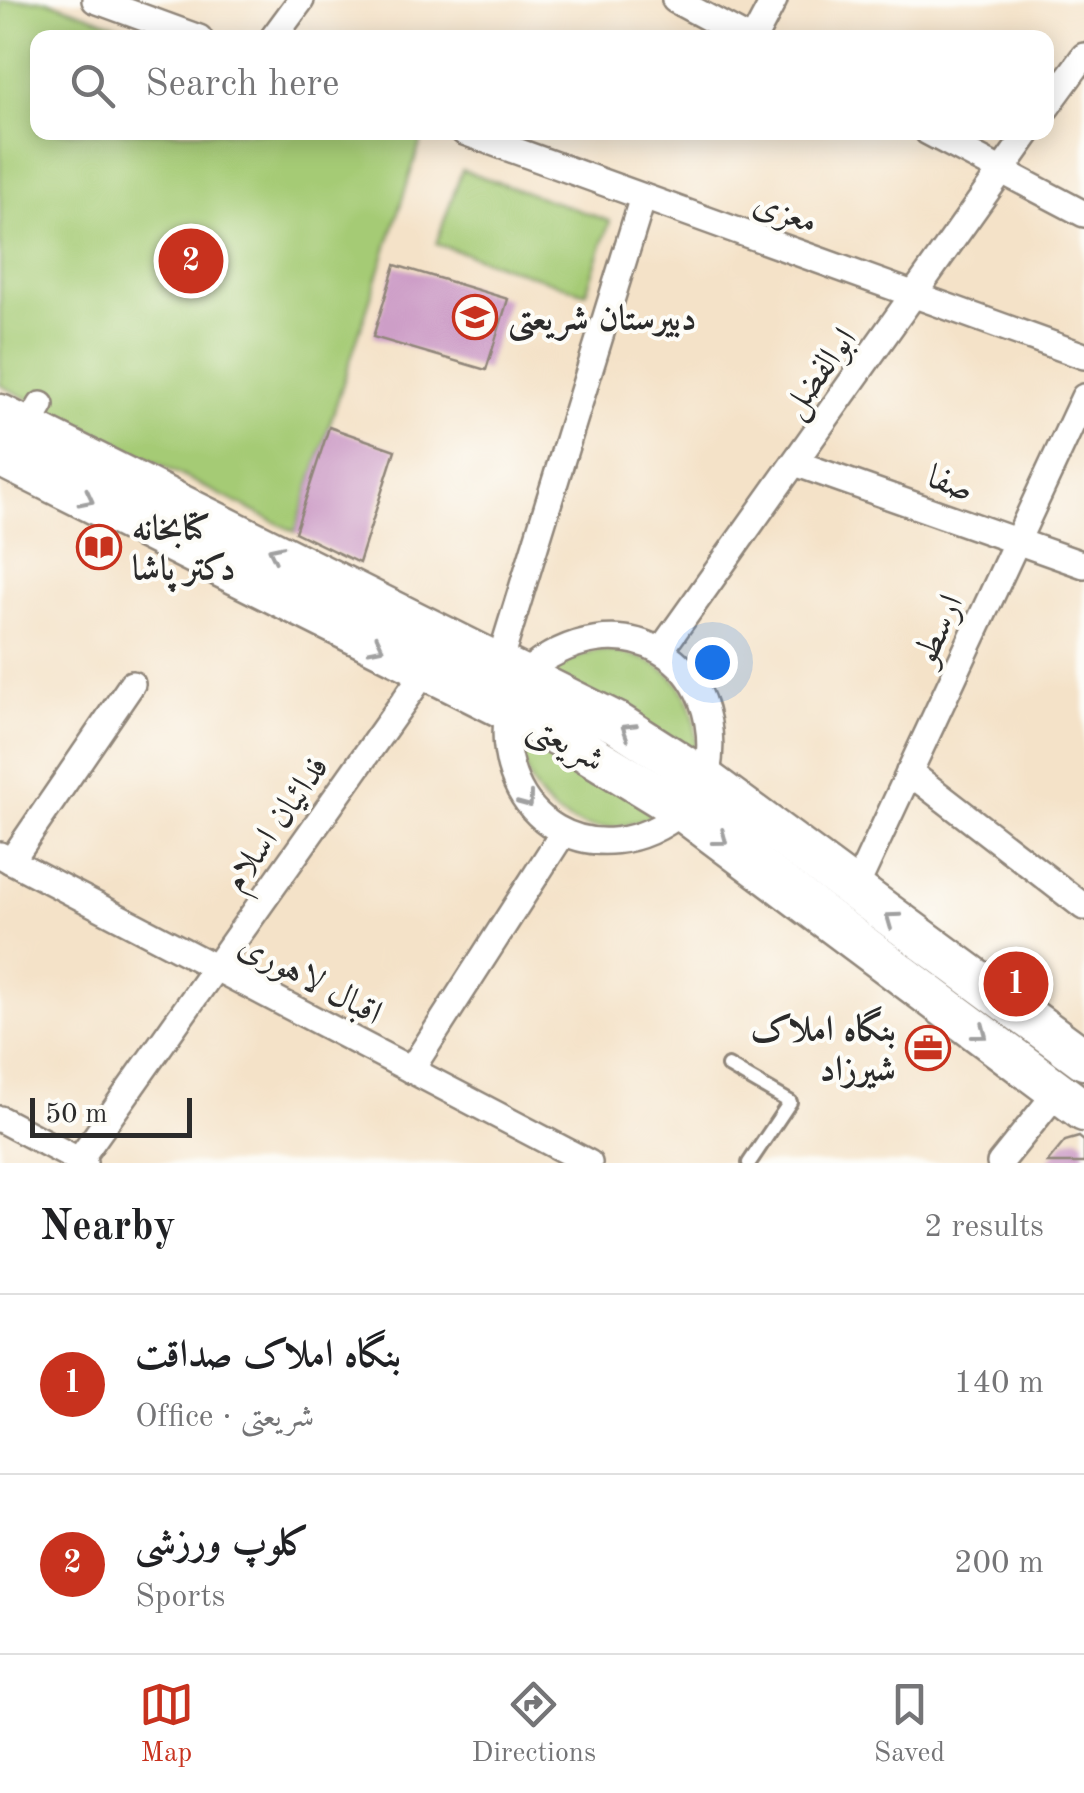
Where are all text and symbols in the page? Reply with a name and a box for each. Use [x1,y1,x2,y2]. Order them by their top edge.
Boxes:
search box [30,30,1054,140]
icon: search [65,58,120,113]
text: Search here [145,66,340,104]
street label: معزی [748,186,822,243]
pin: 2 [158,224,224,298]
school or university icon: دبیرستان شریعتی [452,294,498,340]
place label: دبیرستان شریعتی [508,302,696,342]
street label: ابوالفضل [776,322,868,428]
street label: صفا [923,460,978,509]
one-way arrow [77,487,95,507]
place label: کتابخانه دکتر پاشا [132,512,236,593]
library icon: کتابخانه دکتر پاشا [76,524,122,570]
one-way arrow [268,545,286,564]
street label: ارسطو [907,590,972,674]
one-way arrow [367,634,385,653]
your location [687,637,738,688]
street label: شریعتی [520,709,610,783]
one-way arrow [621,723,639,742]
street label: فدائیان اسلام [218,750,345,905]
one-way arrow [516,789,533,807]
one-way arrow [710,828,728,845]
one-way arrow [885,913,903,930]
street label: اقبال لاهوری [232,928,387,1034]
pin: 1 [984,946,1048,1022]
place label: بنگاه املاک شیرزاد [751,1006,896,1089]
one-way arrow [970,1022,988,1039]
office icon: بنگاه املاک شیرزاد [905,1025,951,1071]
scale bar [30,1093,192,1138]
text: 50 m [45,1101,108,1129]
text: Nearby [40,1207,176,1249]
text: 2 results [924,1212,1044,1244]
text: بنگاه املاک صداقت [135,1337,401,1375]
text: 1 [63,1368,82,1400]
text: 140 m [954,1368,1044,1400]
text: Office · شریعتی [135,1402,314,1434]
text: کلوپ ورزشی [135,1525,310,1563]
text: 2 [63,1548,82,1580]
text: 200 m [954,1548,1044,1580]
text: Sports [135,1582,226,1614]
tab: Map [139,1677,194,1772]
tab: Directions [472,1677,596,1772]
tab: Saved [874,1677,945,1772]

